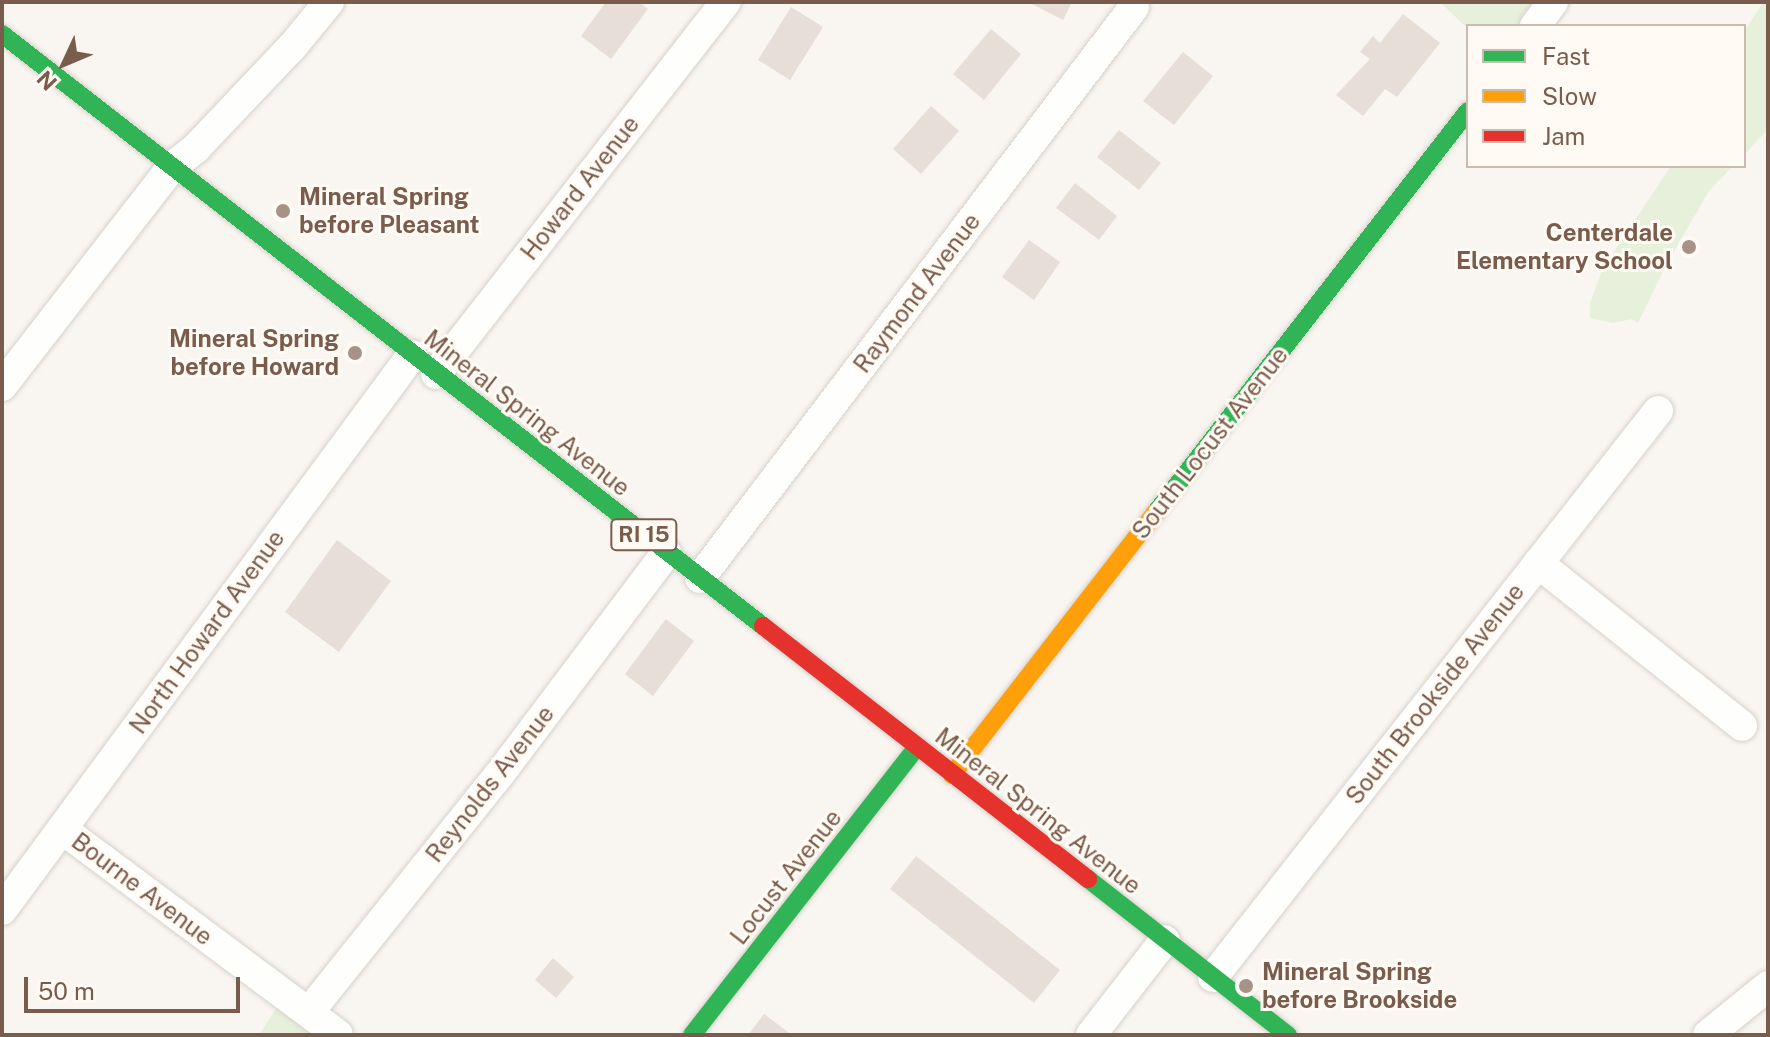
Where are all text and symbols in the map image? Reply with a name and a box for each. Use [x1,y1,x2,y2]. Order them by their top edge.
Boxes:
north arrow [24,24,104,104]
legend [1466,24,1746,168]
text: Fast [1542,42,1590,70]
text: N [31,65,62,96]
text: Slow [1542,82,1597,110]
street label: Howard Avenue [515,110,645,266]
text: Jam [1542,122,1585,150]
place label: Mineral Spring before Pleasant [299,183,480,239]
marker: Mineral Spring before Pleasant [274,202,292,220]
street label: Raymond Avenue [848,207,986,379]
place label: Centerdale Elementary School [1456,219,1673,275]
marker: Centerdale Elementary School [1680,238,1698,256]
street label: Mineral Spring Avenue [418,324,636,502]
place label: Mineral Spring before Howard [169,325,339,381]
street label: South Locust Avenue [1126,341,1294,545]
marker: Mineral Spring before Howard [346,344,364,362]
road number: RI 15 [610,517,678,553]
street label: North Howard Avenue [123,525,291,739]
street label: South Brookside Avenue [1340,578,1530,810]
street label: Reynolds Avenue [420,700,560,868]
street label: Mineral Spring Avenue [929,722,1147,900]
street label: Locust Avenue [724,804,848,950]
street label: Bourne Avenue [66,827,218,951]
place label: Mineral Spring before Brookside [1262,958,1457,1014]
scale bar [28,961,244,1011]
text: 50 m [38,977,95,1005]
marker: Mineral Spring before Brookside [1237,977,1255,995]

